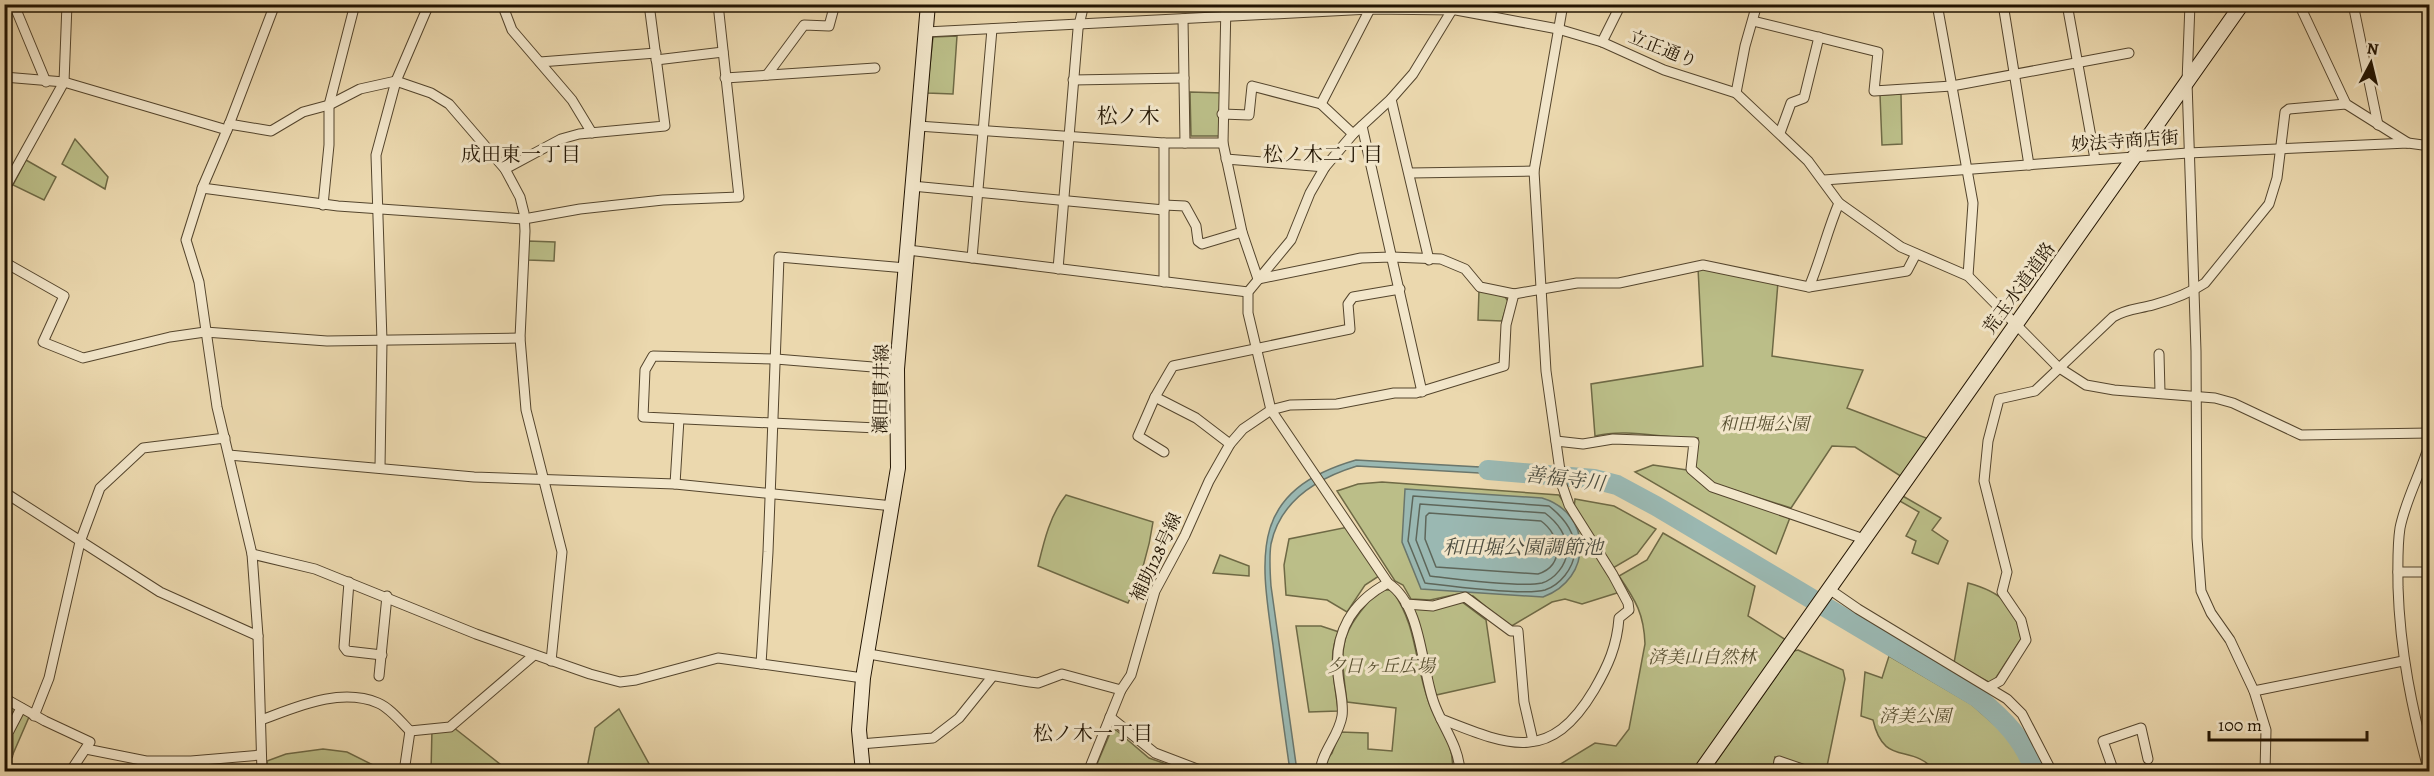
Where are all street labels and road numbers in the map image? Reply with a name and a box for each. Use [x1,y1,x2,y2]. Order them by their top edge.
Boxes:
street label: 立正通り [1625,24,1701,74]
street label: 妙法寺商店街 [2070,125,2180,157]
street label: 荒玉水道道路 [1978,237,2060,339]
street label: 瀬田貫井線 [868,344,894,434]
street label: 補助128号線 [1125,509,1187,605]

